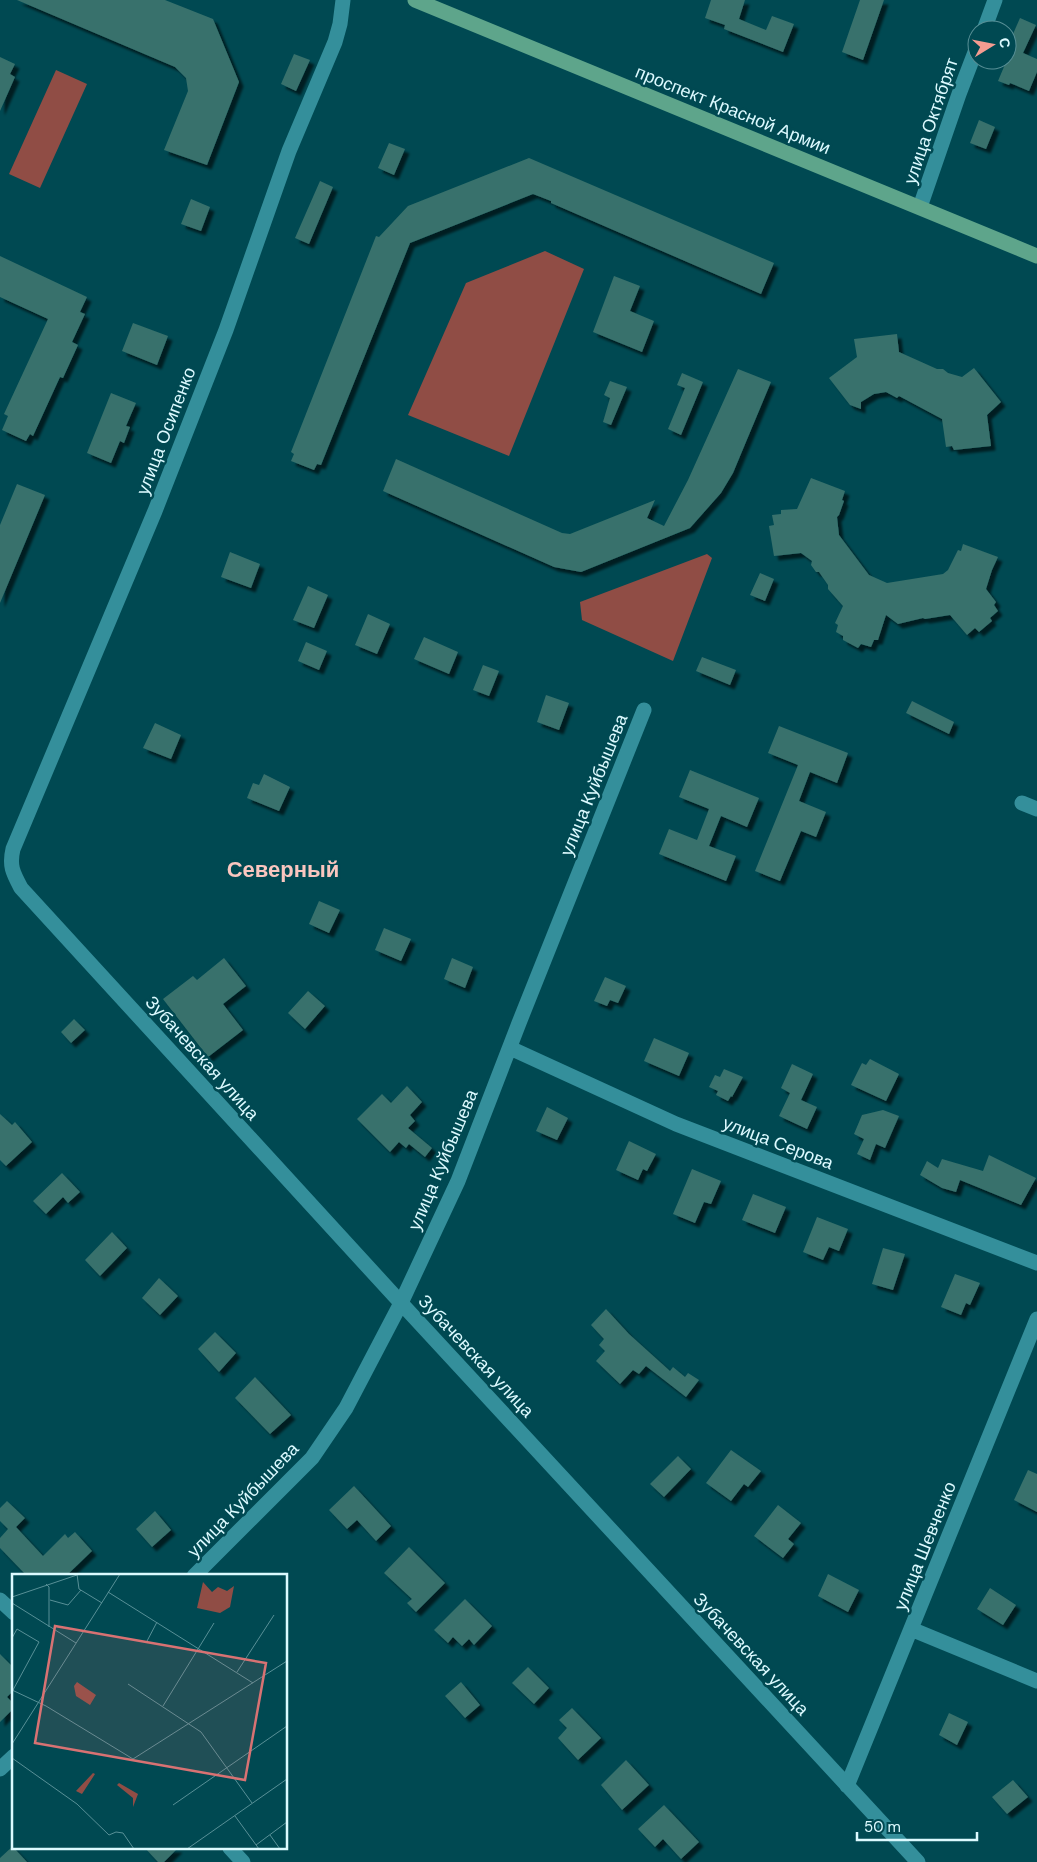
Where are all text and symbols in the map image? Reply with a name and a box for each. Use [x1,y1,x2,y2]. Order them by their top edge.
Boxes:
north arrow [967,20,1017,70]
text: С [995,36,1015,49]
street label: улица Октябрят [898,54,964,188]
street label: проспект Красной Армии [632,60,834,160]
street label: улица Осипенко [131,364,201,498]
street label: улица Куйбышева [555,710,634,859]
district label: Северный [227,855,339,884]
street label: Зубачевская улица [140,991,265,1126]
street label: улица Куйбышева [402,1085,484,1234]
street label: улица Серова [719,1111,838,1175]
street label: Зубачевская улица [413,1289,540,1423]
street label: улица Куйбышева [182,1437,305,1563]
street label: улица Шевченко [888,1478,962,1614]
inset map [12,1574,288,1850]
street label: Зубачевская улица [688,1587,815,1721]
scale bar [857,1810,977,1842]
text: 50 m [864,1817,901,1837]

